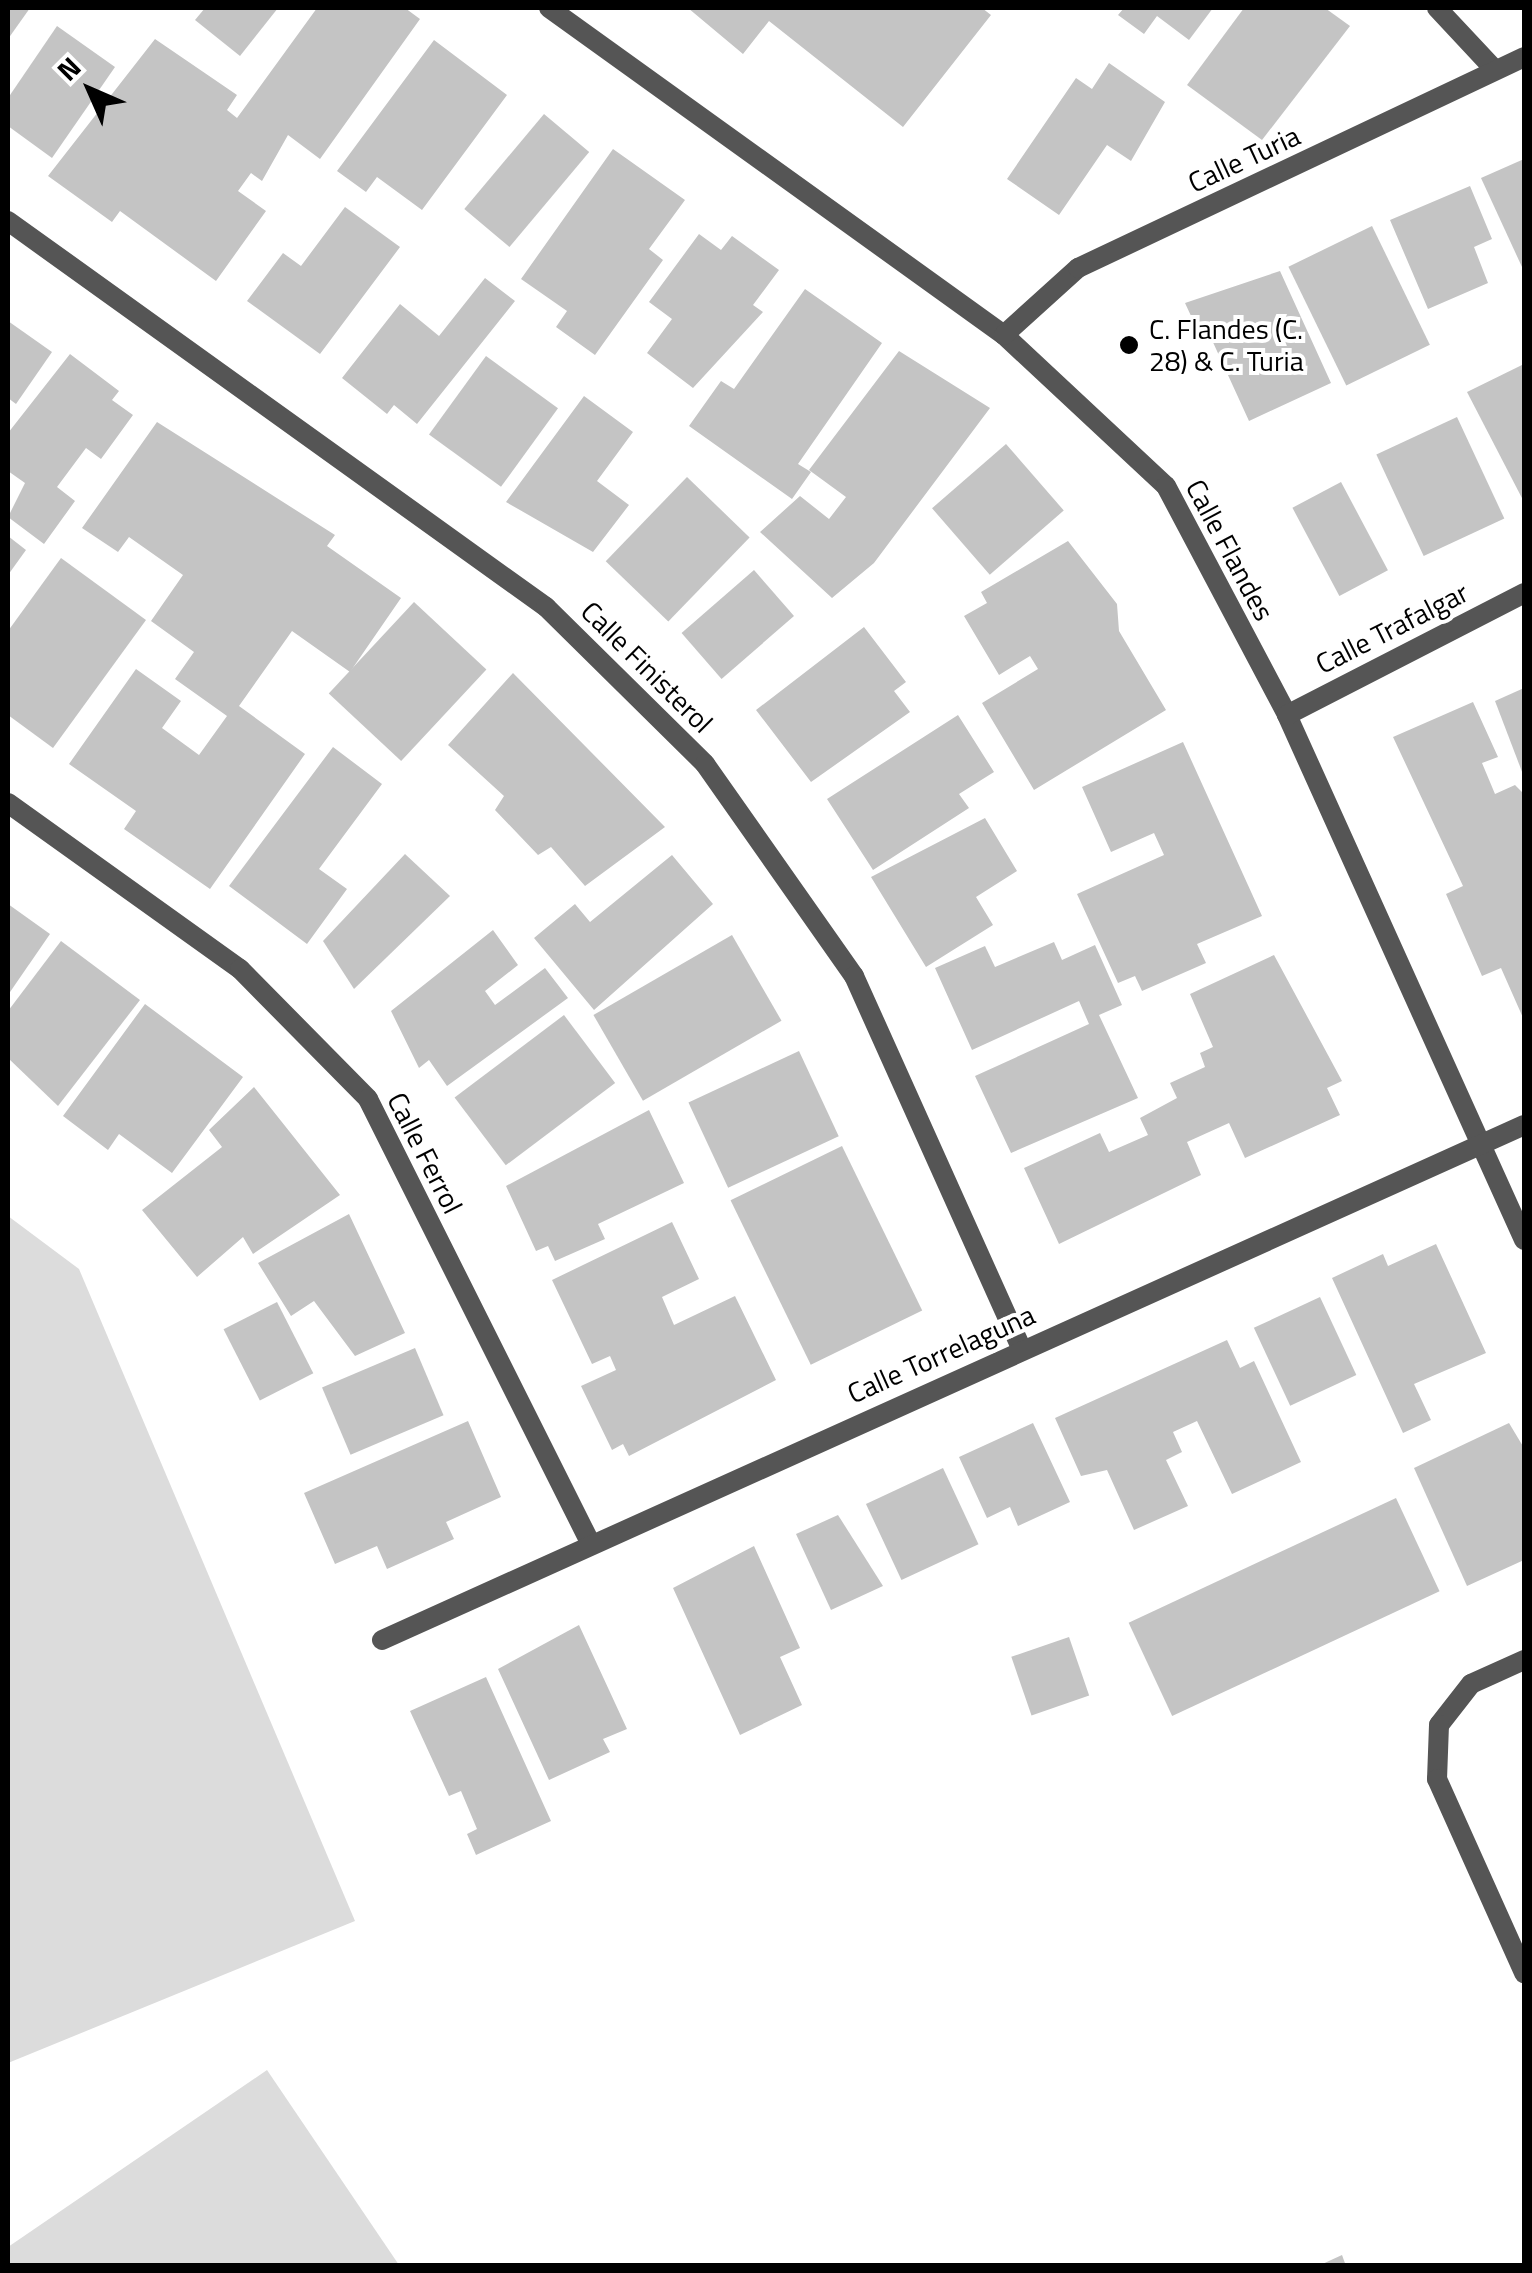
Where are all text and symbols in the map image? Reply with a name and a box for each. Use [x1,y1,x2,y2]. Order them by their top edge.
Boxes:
north arrow [40,40,140,140]
text: N [46,46,90,90]
street label: Calle Turia [1183,119,1305,199]
place label: C. Flandes (C. 28) & C. Turia [1149,312,1304,378]
marker: C. Flandes (C. 28) & C. Turia [1118,334,1140,356]
street label: Calle Flandes [1179,474,1281,626]
street label: Calle Trafalgar [1310,575,1474,681]
street label: Calle Finisterol [574,594,720,740]
street label: Calle Ferrol [380,1087,470,1219]
street label: Calle Torrelaguna [842,1298,1040,1410]

